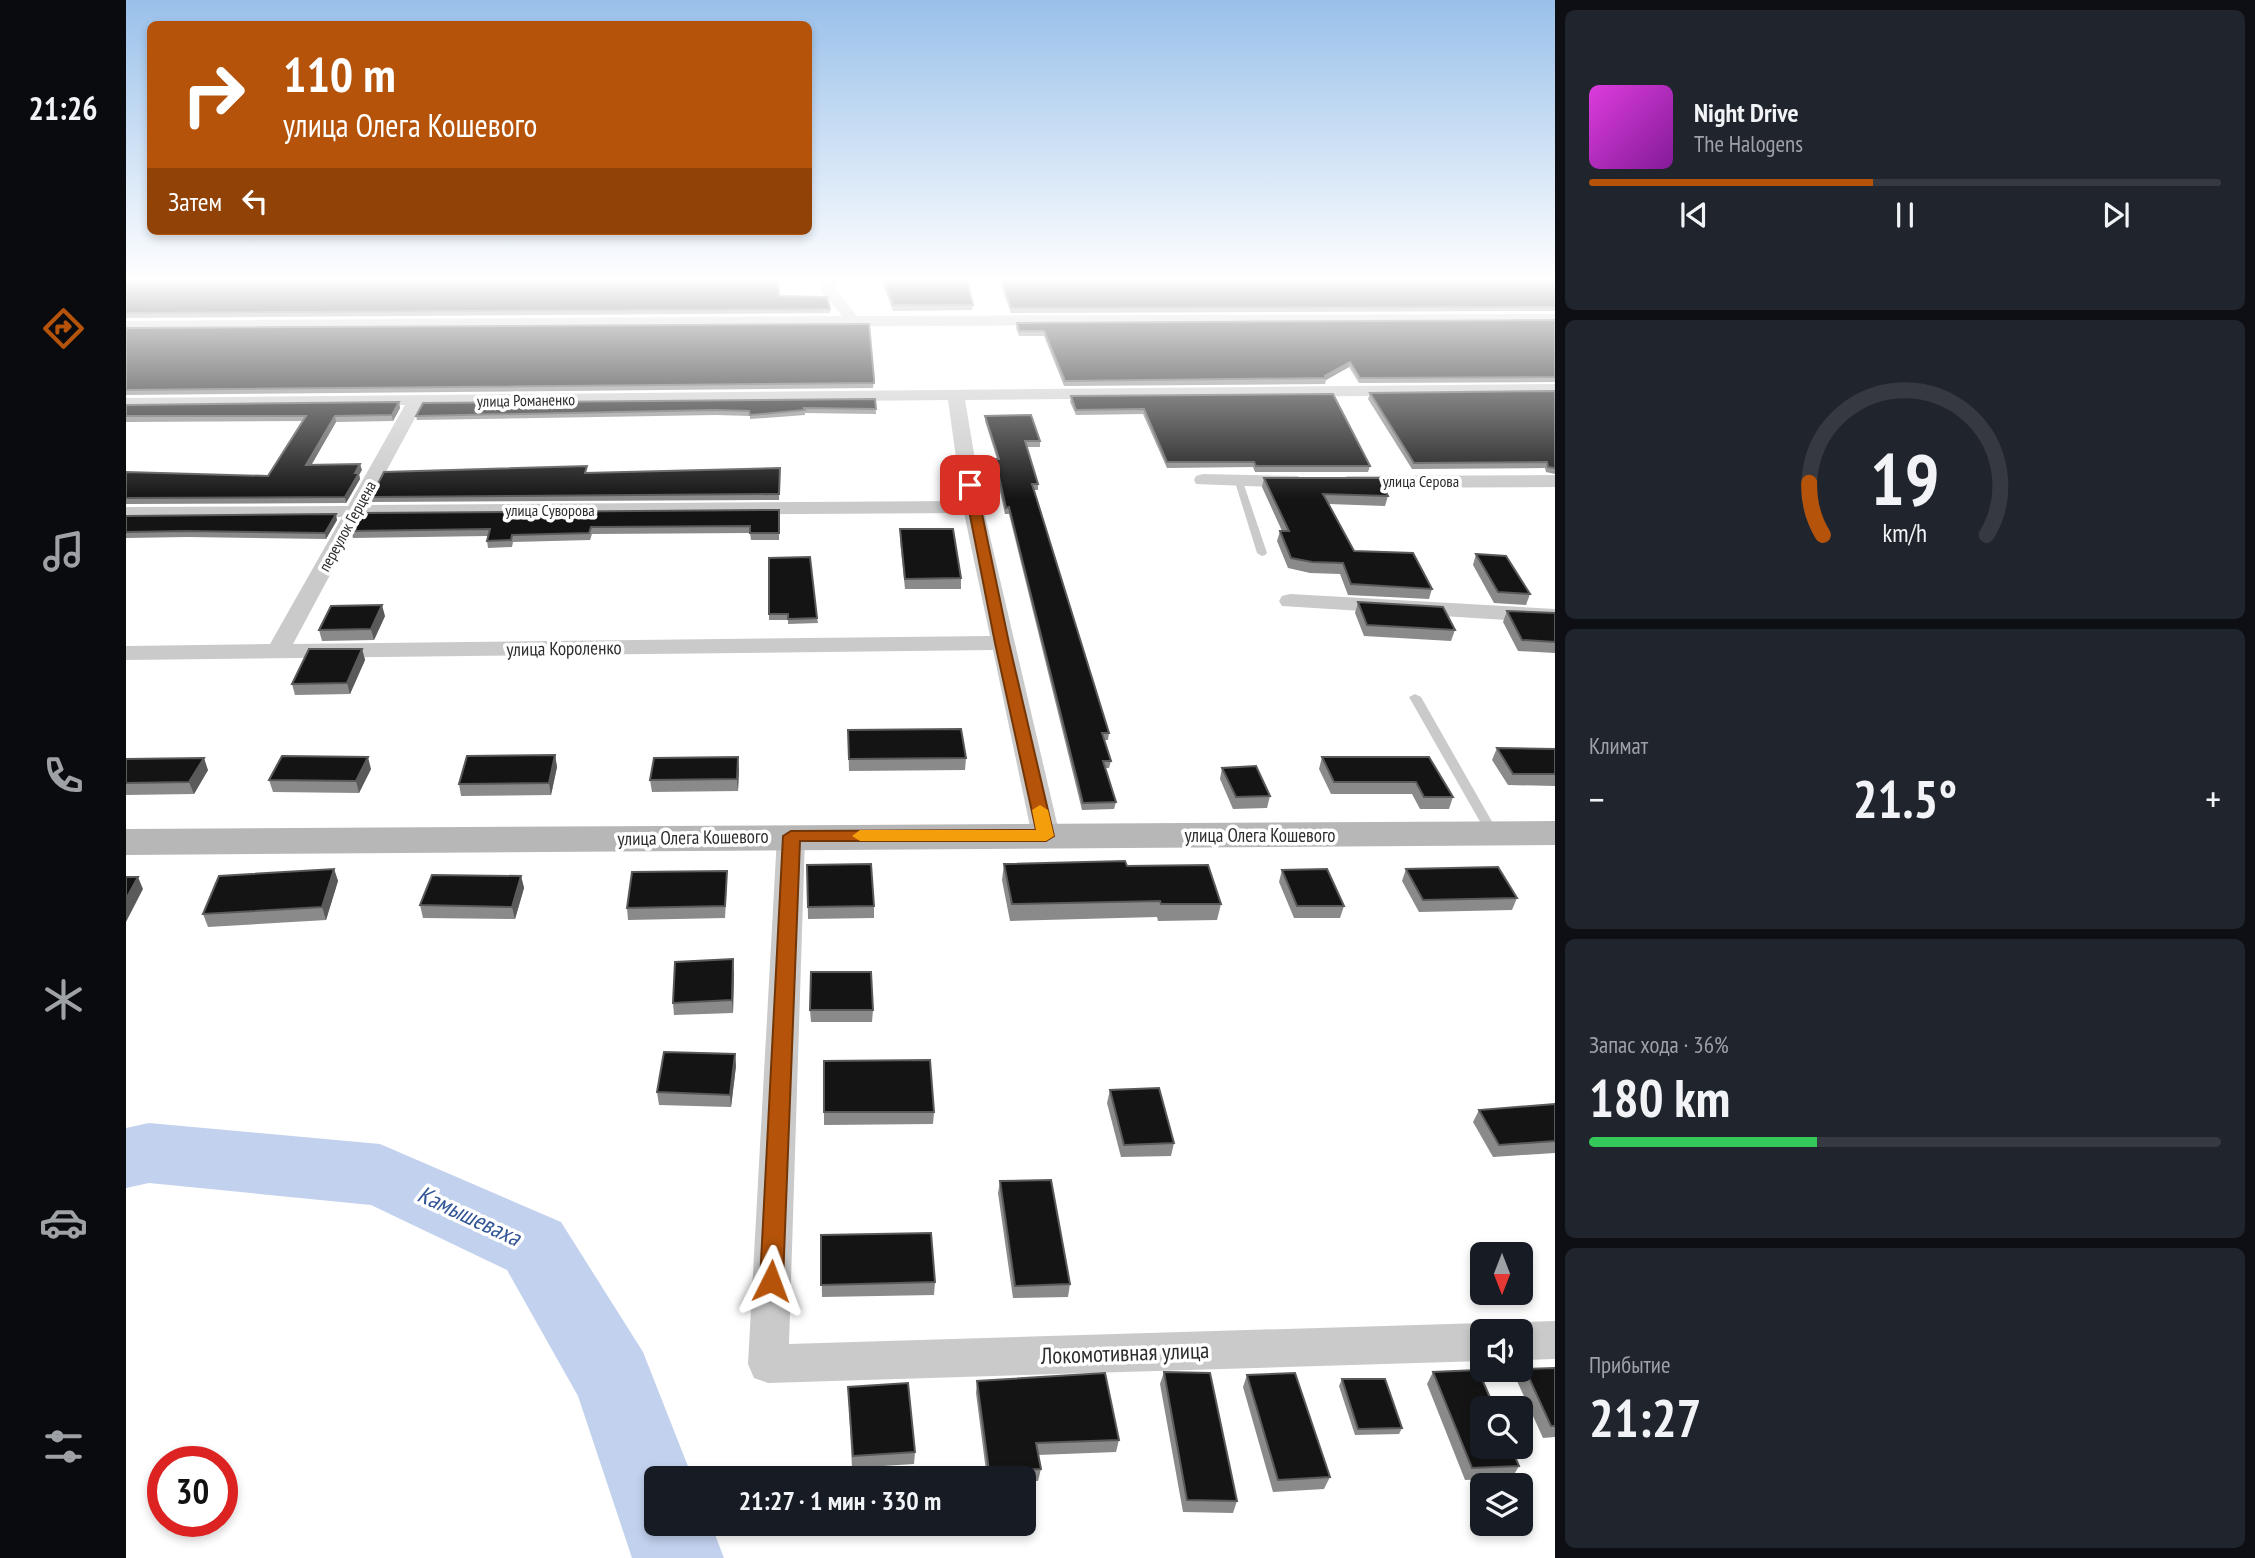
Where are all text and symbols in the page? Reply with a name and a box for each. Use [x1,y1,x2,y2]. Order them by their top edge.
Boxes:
text: 110 m [283,42,396,106]
icon: right [168,49,259,140]
text: 21:26 [28,87,98,129]
text: Night Drive [1694,96,1799,129]
text: улица Олега Кошевого [283,104,537,146]
text: The Halogens [1694,129,1803,158]
icon: left [236,182,274,220]
text: Затем [168,185,222,218]
icon: previous [1675,196,1713,234]
icon: pause [1886,196,1924,234]
icon: next [2097,196,2135,234]
icon: directions [39,304,88,353]
street label: улица Романенко [477,389,575,411]
text: 19 [1870,432,1940,526]
pin [940,455,1000,515]
icon: arrive [951,466,989,504]
street label: улица Серова [1383,471,1459,491]
street label: переулок Герцена [314,477,380,575]
street label: улица Суворова [505,500,595,520]
text: km/h [1883,517,1927,549]
icon: music [39,527,88,576]
street label: улица Короленко [506,635,622,661]
text: Климат [1589,731,1648,760]
icon: phone [39,751,88,800]
text: 21.5° [1853,765,1957,832]
text: − [1589,774,1605,823]
text: + [2205,774,2221,823]
street label: улица Олега Кошевого [1184,823,1336,847]
street label: улица Олега Кошевого [617,824,769,850]
icon: climate [39,975,88,1024]
text: Запас хода · 36% [1589,1030,1729,1059]
text: 180 km [1589,1064,1730,1131]
water label: Камышеваха [413,1178,527,1253]
icon: car [39,1198,88,1247]
north arrow [1470,1242,1533,1306]
map controls [1470,1242,1533,1536]
position arrow [734,1244,808,1318]
button: sound [1470,1319,1533,1382]
street label: Локомотивная улица [1039,1335,1210,1370]
text: Прибытие [1589,1350,1670,1379]
text: 21:27 [1589,1384,1701,1451]
button: search [1470,1396,1533,1459]
icon: filters [39,1422,88,1471]
speed limit sign: 30 [147,1446,238,1537]
button: layers [1470,1473,1533,1536]
text: 21:27 · 1 мин · 330 m [739,1484,941,1517]

